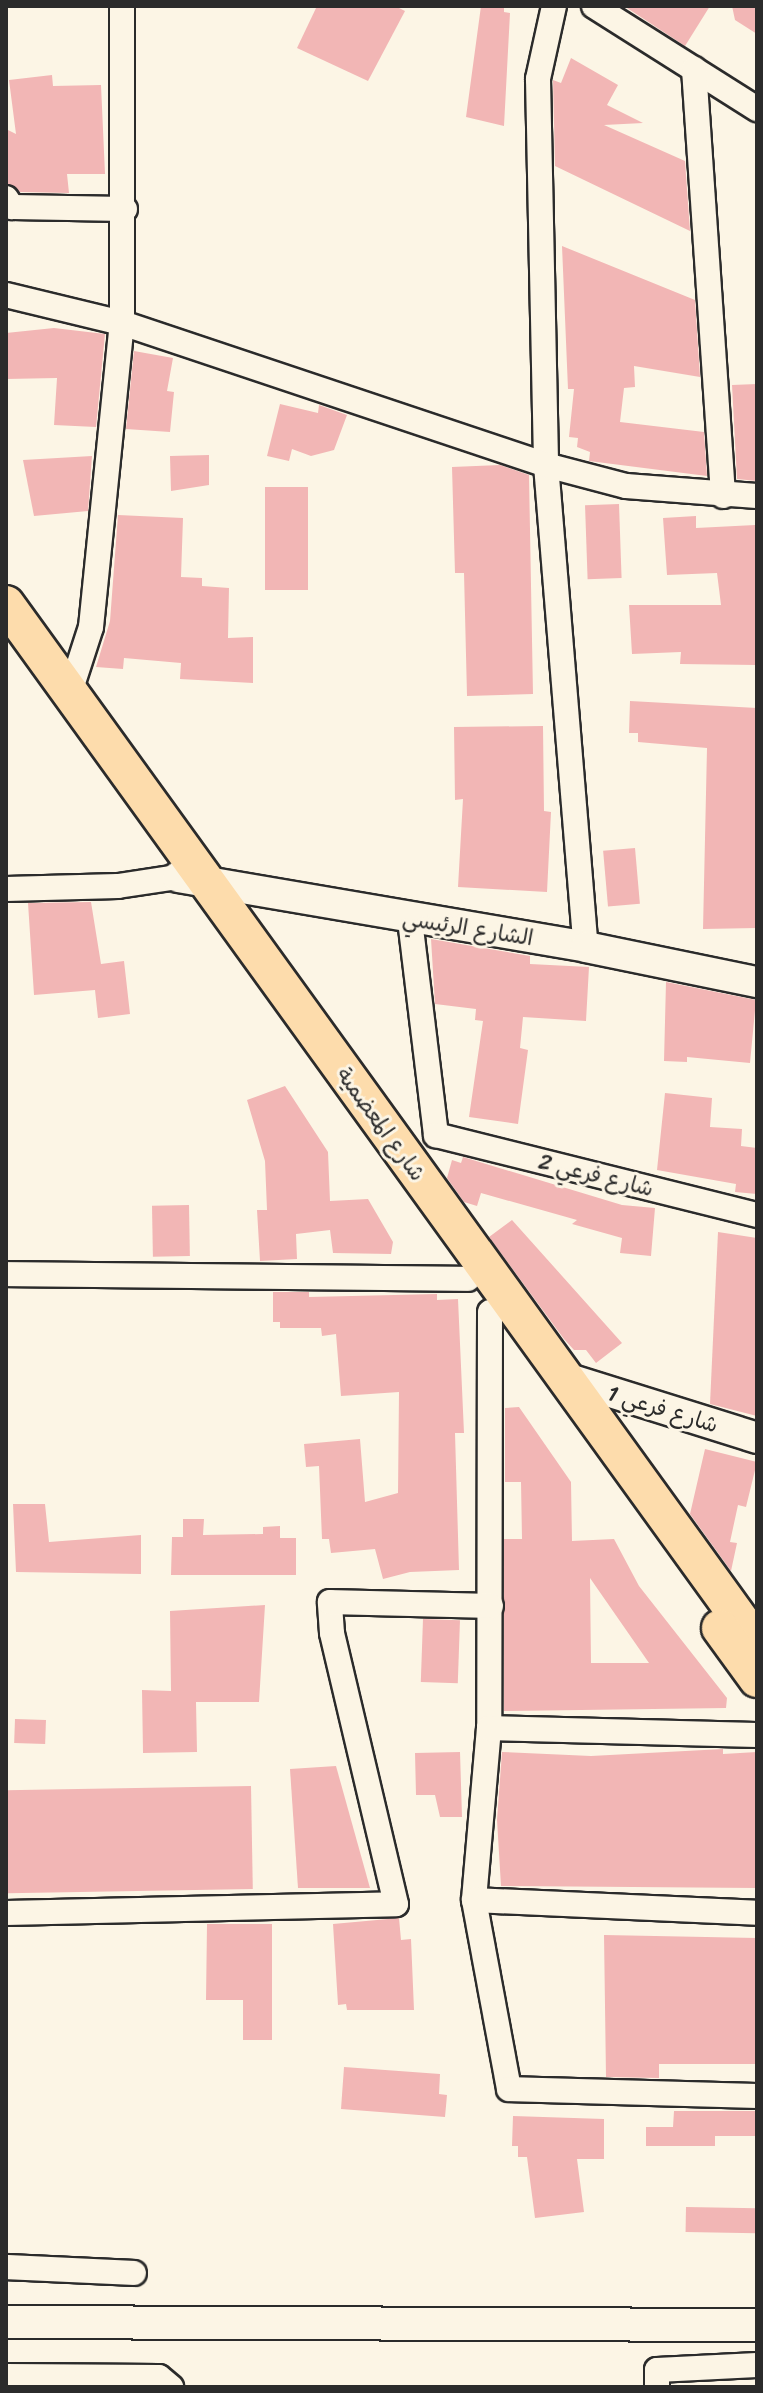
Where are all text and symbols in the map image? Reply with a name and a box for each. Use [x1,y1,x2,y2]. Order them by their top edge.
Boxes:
street label: الشارع الرئيسي [401,905,535,951]
street label: شارع المعضمية [331,1062,431,1186]
street label: شارع فرعي 2 [536,1148,656,1202]
street label: شارع فرعي 1 [605,1380,721,1438]

